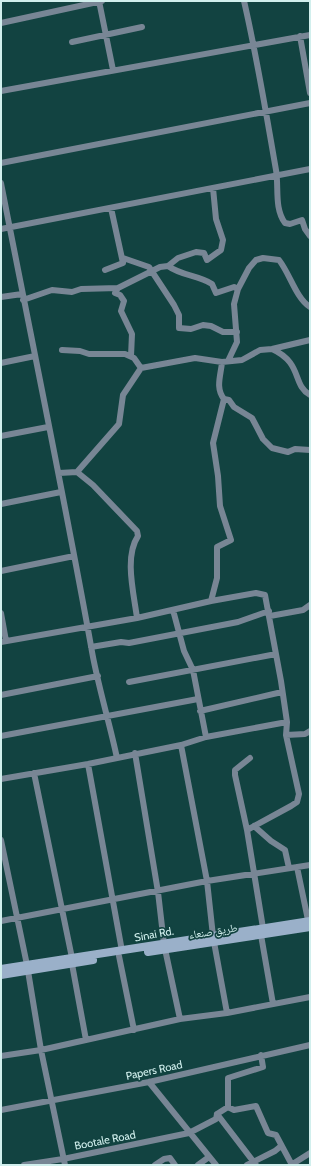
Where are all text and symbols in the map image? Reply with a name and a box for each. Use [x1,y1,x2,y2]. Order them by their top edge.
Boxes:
street label: طريق صنعاء [188,920,238,942]
street label: Sinai Rd. [133,924,175,944]
street label: Papers Road [124,1057,184,1083]
street label: Bootale Road [73,1127,137,1153]

